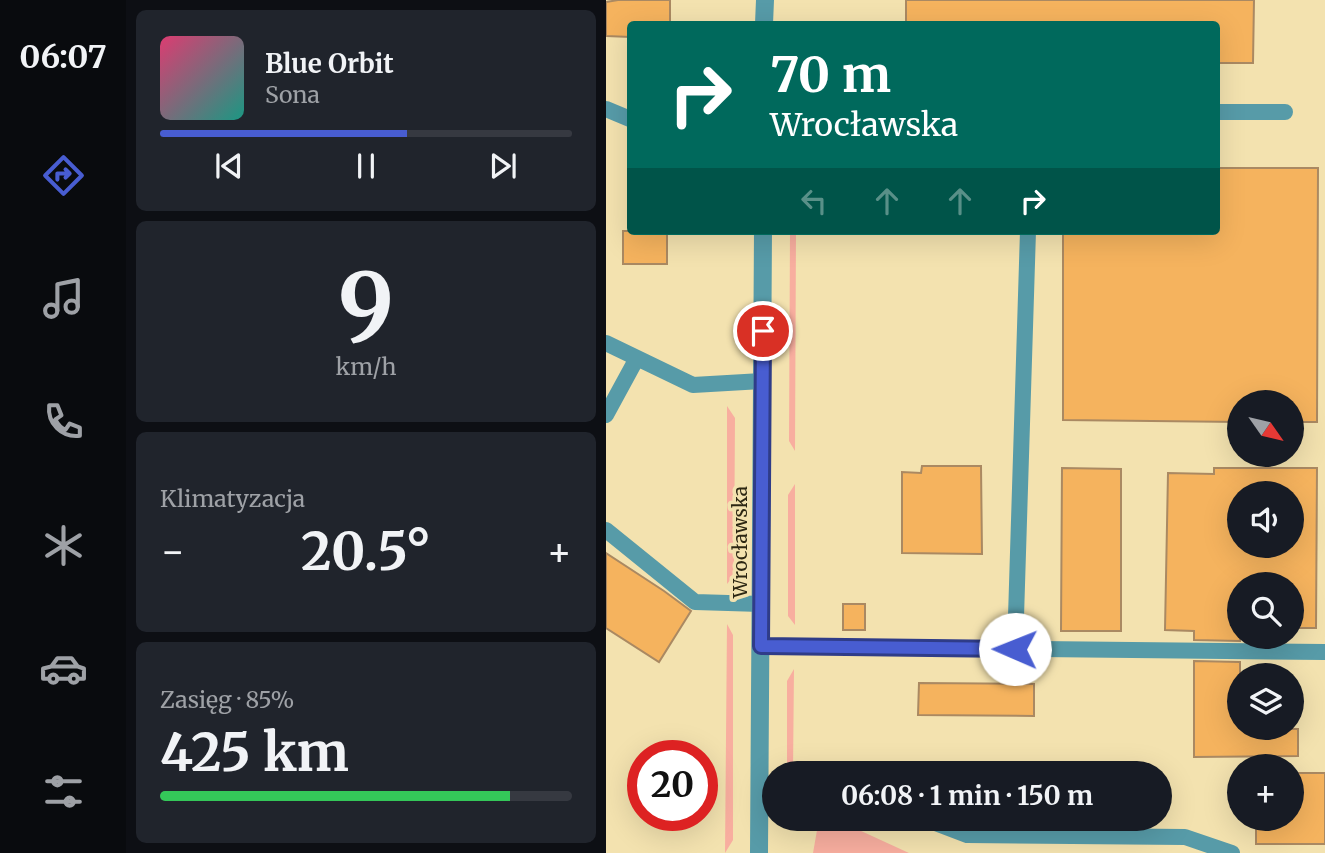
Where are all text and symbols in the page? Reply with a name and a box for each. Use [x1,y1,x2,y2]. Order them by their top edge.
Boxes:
text: 06:07 [19,37,107,77]
text: 70 m [770,44,891,105]
text: Blue Orbit [265,47,394,80]
icon: right [655,49,746,140]
text: Sona [265,80,320,109]
text: Wrocławska [770,105,958,145]
icon: previous [210,147,248,185]
icon: pause [347,147,385,185]
icon: next [484,147,522,185]
icon: directions [39,151,88,200]
icon: left [795,182,833,220]
icon: ahead [868,182,906,220]
icon: ahead [941,182,979,220]
icon: right [1014,182,1052,220]
text: 9 [338,249,394,364]
icon: music [39,274,88,323]
pin [733,301,793,361]
icon: arrive [744,312,782,350]
text: km/h [336,352,396,381]
north arrow [1227,390,1304,467]
map controls [1227,390,1304,831]
icon: phone [39,397,88,446]
button: sound [1227,481,1304,558]
text: Klimatyzacja [160,484,305,513]
street label: Wrocławska [728,486,752,599]
text: 20.5° [301,519,431,584]
icon: climate [39,521,88,570]
text: − [160,528,185,575]
text: + [547,528,572,575]
button: search [1227,572,1304,649]
position arrow [978,612,1052,686]
icon: car [39,644,88,693]
button: layers [1227,663,1304,740]
text: Zasięg · 85% [160,685,294,714]
text: 425 km [160,720,349,785]
speed limit sign: 20 [627,740,718,831]
button: + [1227,754,1304,831]
icon: filters [39,767,88,816]
text: 06:08 · 1 min · 150 m [841,779,1093,812]

